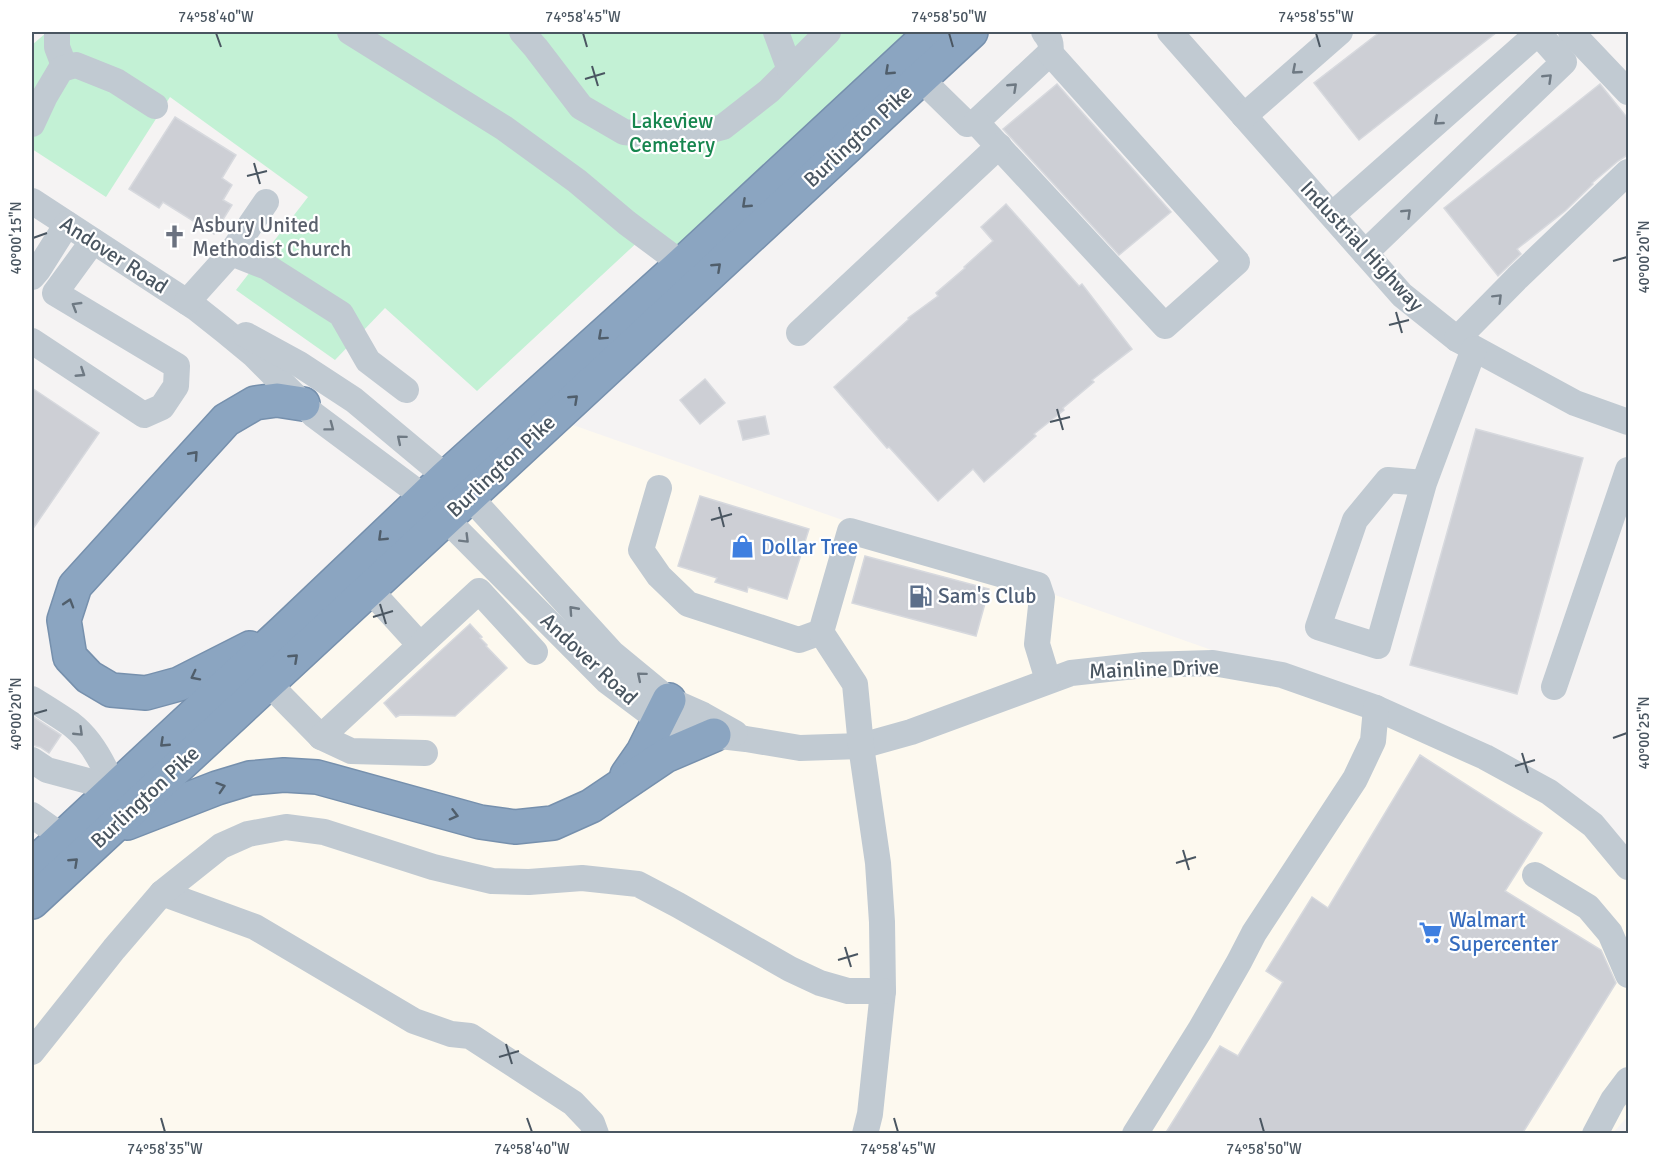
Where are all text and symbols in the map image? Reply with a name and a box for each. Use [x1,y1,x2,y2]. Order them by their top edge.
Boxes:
text: 74°58'40"W [178,8,254,26]
text: 74°58'45"W [545,8,621,26]
text: 74°58'50"W [911,8,987,26]
text: 74°58'55"W [1278,8,1354,26]
one-way arrow [1292,63,1303,74]
one-way arrow [885,64,896,75]
one-way arrow [1541,74,1552,85]
street label: Burlington Pike [798,79,918,193]
one-way arrow [1006,84,1017,95]
park label: Lakeview Cemetery [629,108,715,158]
one-way arrow [1434,114,1445,125]
street label: Industrial Highway [1295,175,1429,317]
one-way arrow [743,197,753,208]
text: 40°00'15"N [7,201,25,275]
one-way arrow [1400,209,1411,220]
street label: Andover Road [55,211,173,299]
place label: Asbury United Methodist Church [192,212,351,262]
text: 40°00'20"N [1635,220,1653,294]
church icon: Asbury United Methodist Church [161,224,187,250]
one-way arrow [710,263,721,274]
one-way arrow [1491,294,1502,304]
one-way arrow [72,301,82,313]
one-way arrow [598,329,609,340]
one-way arrow [74,366,85,377]
one-way arrow [567,395,577,406]
street label: Burlington Pike [441,409,561,523]
one-way arrow [323,420,334,431]
one-way arrow [397,435,408,446]
one-way arrow [187,451,198,462]
one-way arrow [379,530,390,541]
one-way arrow [458,531,469,542]
shop icon: Dollar Tree [730,534,756,560]
place label: Dollar Tree [761,534,858,560]
fuel station icon: Sam's Club [907,583,933,609]
place label: Sam's Club [938,583,1036,609]
one-way arrow [62,598,75,609]
one-way arrow [569,606,580,616]
street label: Andover Road [535,607,643,711]
one-way arrow [288,654,298,665]
street label: Mainline Drive [1089,654,1219,684]
one-way arrow [190,669,201,680]
one-way arrow [636,672,647,683]
text: 40°00'20"N [7,677,25,751]
text: 40°00'25"N [1635,696,1653,770]
one-way arrow [73,725,83,736]
one-way arrow [160,736,171,747]
street label: Burlington Pike [85,740,205,854]
one-way arrow [215,782,226,794]
one-way arrow [449,807,459,820]
one-way arrow [68,858,78,869]
place label: Walmart Supercenter [1449,907,1559,957]
supermarket icon: Walmart Supercenter [1418,919,1444,945]
text: 74°58'35"W [127,1140,203,1158]
text: 74°58'40"W [494,1140,570,1158]
text: 74°58'45"W [860,1140,936,1158]
text: 74°58'50"W [1226,1140,1302,1158]

